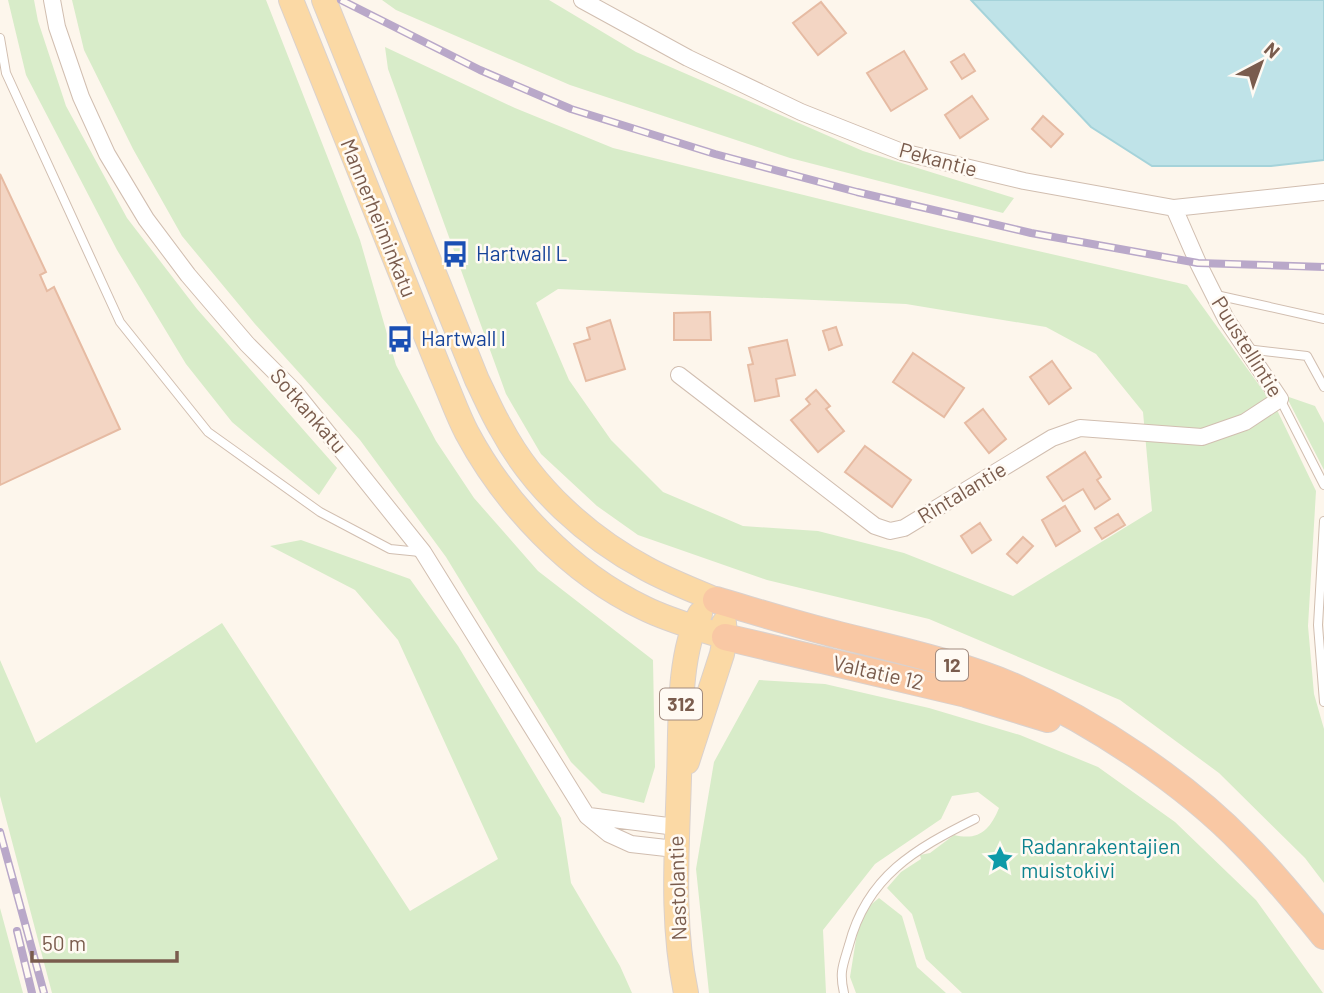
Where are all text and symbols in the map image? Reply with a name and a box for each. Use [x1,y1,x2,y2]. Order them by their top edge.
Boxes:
north arrow [1226,28,1296,98]
text: N [1260,37,1285,63]
street label: Mannerheiminkatu [336,135,423,300]
street label: Pekantie [897,136,980,181]
bus stop icon: Hartwall L [440,239,470,269]
place label: Hartwall L [476,240,568,265]
street label: Puustellintie [1207,291,1289,401]
bus stop icon: Hartwall I [385,324,415,354]
place label: Hartwall I [421,325,506,350]
street label: Sotkankatu [266,363,353,457]
street label: Rintalantie [912,456,1010,528]
street label: Valtatie 12 [831,649,926,694]
road number: 12 [936,650,968,680]
road number: 312 [660,688,702,720]
place label: Radanrakentajien muistokivi [1021,833,1180,882]
street label: Nastolantie [662,835,691,941]
place icon: Radanrakentajien muistokivi [985,844,1015,874]
scale bar [32,920,177,964]
text: 50 m [42,930,86,955]

